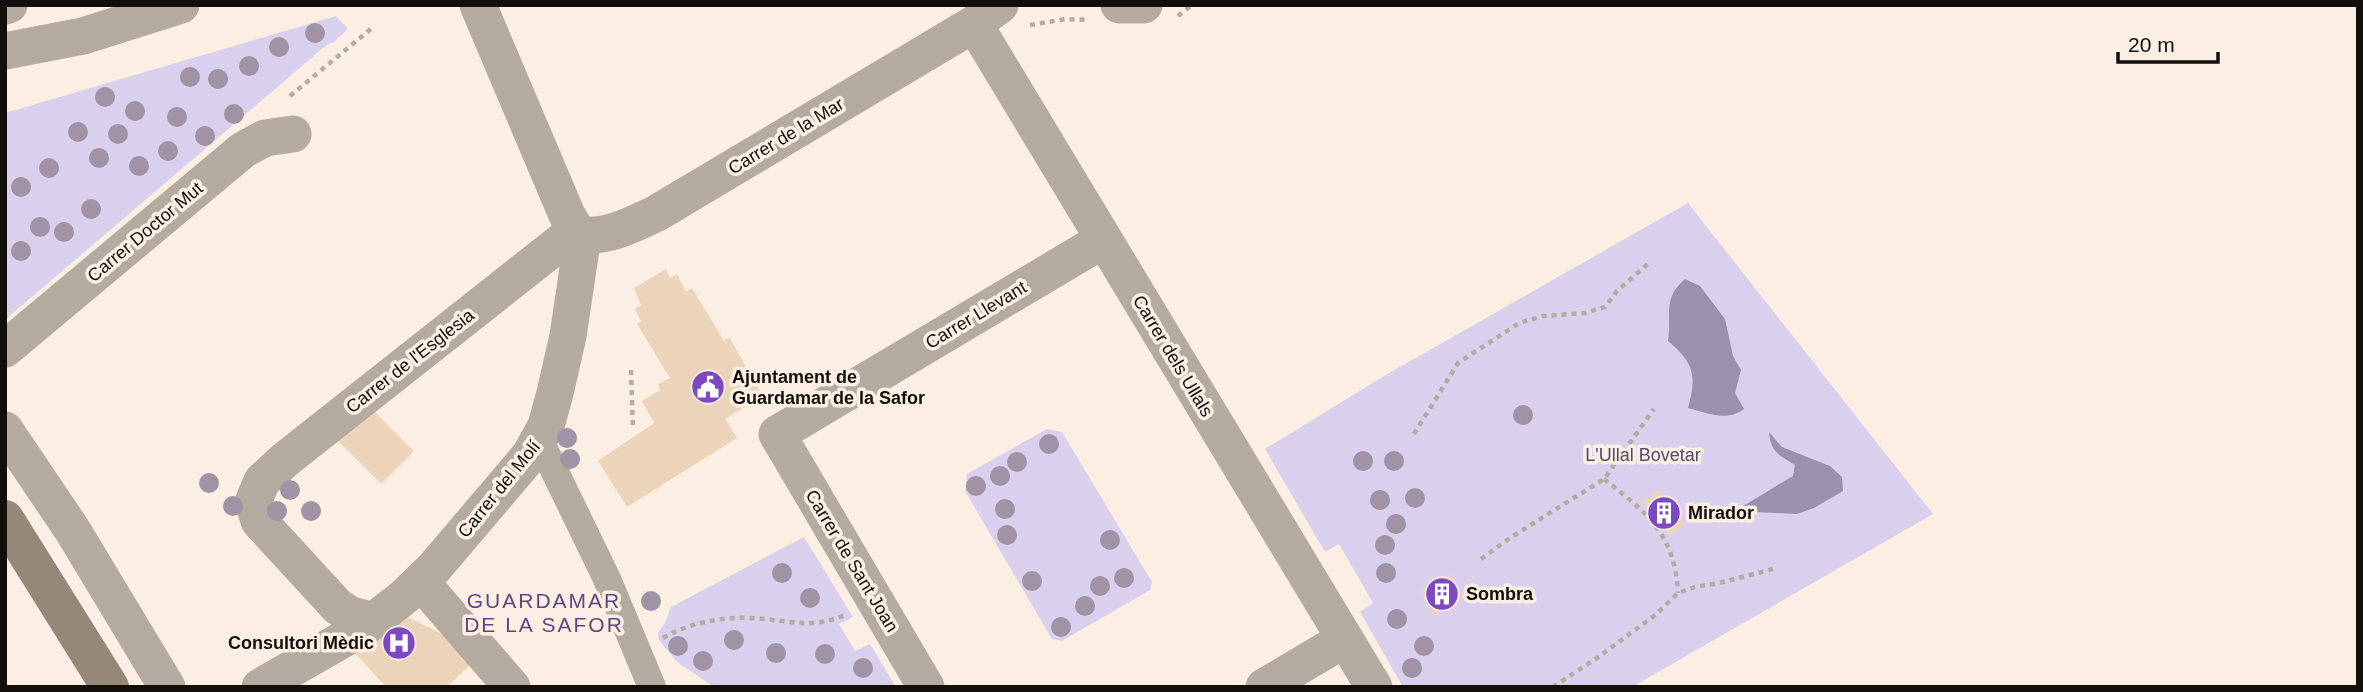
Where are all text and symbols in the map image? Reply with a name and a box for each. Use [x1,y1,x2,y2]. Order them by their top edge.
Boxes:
scale bar [2118,21,2218,65]
text: 20 m [2128,33,2175,56]
street label: Carrer de la Mar [725,94,847,178]
street label: Carrer Doctor Mut [83,178,207,286]
street label: Carrer Llevant [922,277,1030,353]
street label: Carrer dels Ullals [1129,292,1217,420]
street label: Carrer de l'Esglesia [342,304,479,417]
place label: Ajuntament de Guardamar de la Safor [732,367,925,408]
public building icon: Ajuntament de Guardamar de la Safor [689,368,727,406]
street label: Carrer del Molí [454,436,544,542]
park label: L'Ullal Bovetar [1585,445,1701,465]
street label: Carrer de Sant Joan [802,486,902,636]
building icon: Mirador [1645,494,1683,532]
place label: Mirador [1688,503,1754,523]
building icon: Sombra [1423,575,1461,613]
place label: Sombra [1466,584,1534,604]
district label: GUARDAMAR DE LA SAFOR [464,589,624,636]
hospital icon: Consultori Mèdic [380,624,418,662]
place label: Consultori Mèdic [228,633,374,653]

